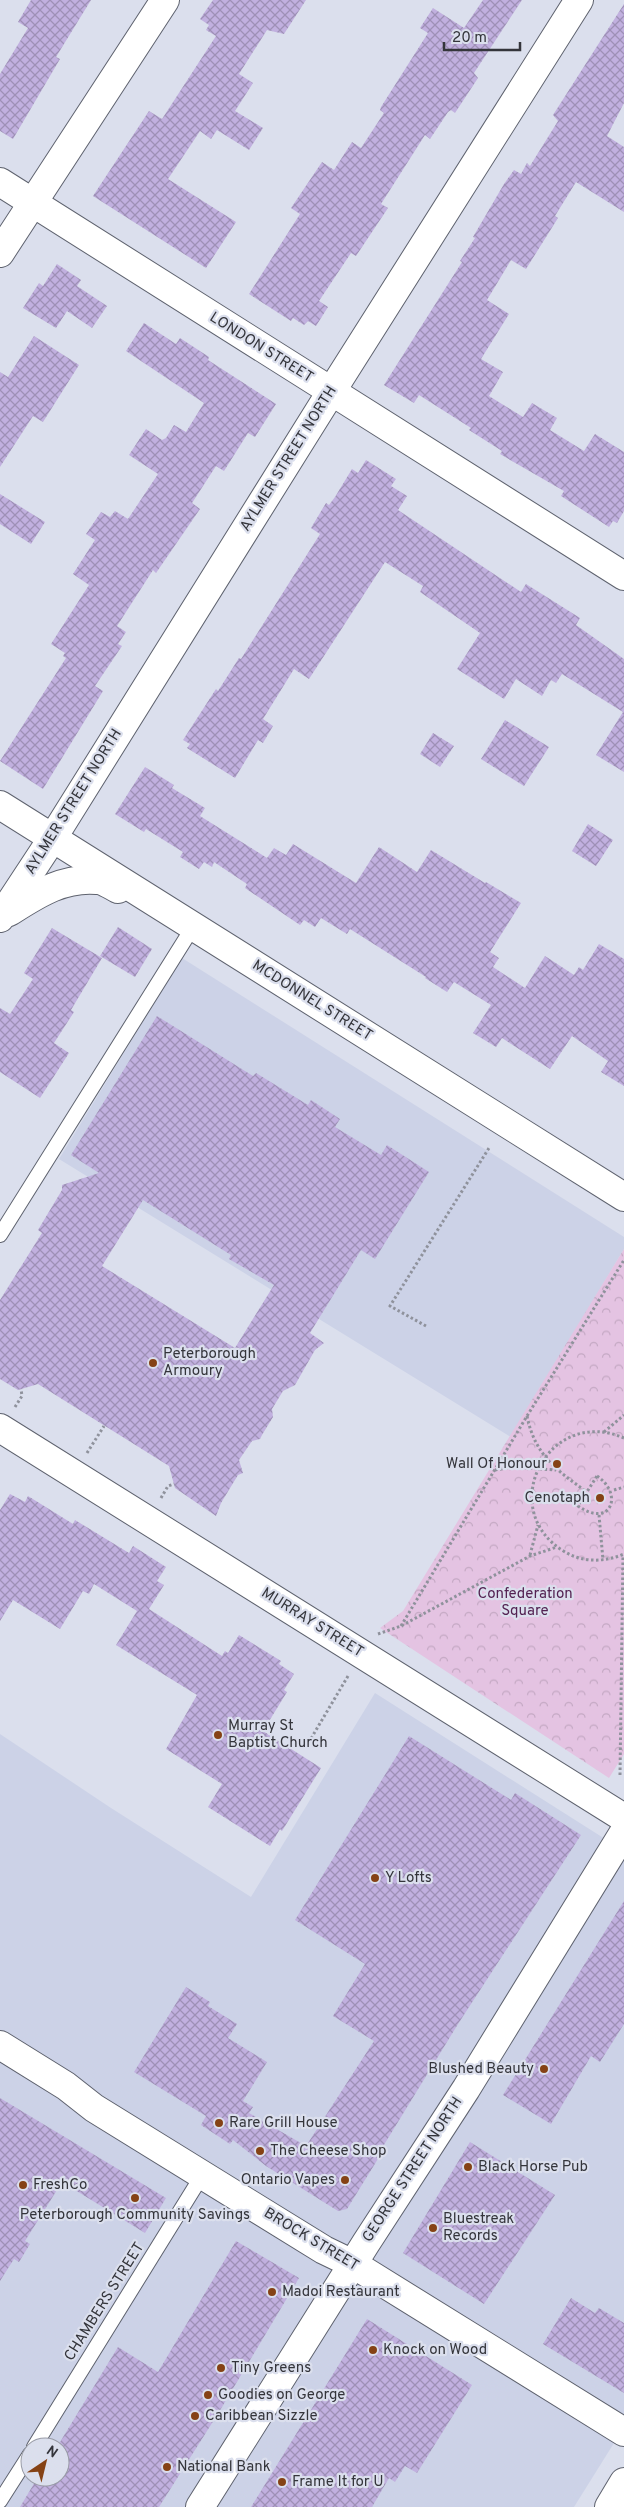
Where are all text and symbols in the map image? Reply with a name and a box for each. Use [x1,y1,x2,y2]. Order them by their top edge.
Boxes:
scale bar [444,20,520,52]
text: 20 m [452,29,487,48]
street label: LONDON STREET [205,308,317,388]
street label: AYLMER STREET NORTH [236,383,342,535]
street label: AYLMER STREET NORTH [21,726,127,878]
street label: MCDONNEL STREET [248,956,376,1046]
place label: Peterborough Armoury [163,1345,256,1381]
marker: Peterborough Armoury [147,1357,159,1369]
place label: Wall Of Honour [446,1455,547,1474]
marker: Wall Of Honour [551,1458,563,1470]
place label: Cenotaph [525,1489,590,1508]
marker: Cenotaph [594,1492,606,1504]
street label: MURRAY STREET [257,1584,367,1662]
park label: Confederation Square [477,1585,573,1621]
place label: Murray St Baptist Church [228,1717,328,1753]
marker: Murray St Baptist Church [212,1729,224,1741]
place label: Y Lofts [385,1869,432,1888]
marker: Y Lofts [369,1872,381,1884]
place label: Blushed Beauty [428,2060,534,2079]
marker: Blushed Beauty [538,2063,550,2075]
street label: GEORGE STREET NORTH [359,2094,467,2246]
place label: Rare Grill House [229,2114,338,2133]
marker: Rare Grill House [213,2117,225,2129]
place label: The Cheese Shop [270,2142,387,2161]
marker: The Cheese Shop [254,2145,266,2157]
place label: Black Horse Pub [478,2158,588,2177]
marker: Black Horse Pub [462,2161,474,2173]
place label: Ontario Vapes [241,2171,335,2190]
marker: Ontario Vapes [339,2174,351,2186]
place label: FreshCo [33,2176,87,2195]
marker: FreshCo [17,2179,29,2191]
marker: Peterborough Community Savings [129,2192,141,2204]
street label: BROCK STREET [260,2204,362,2276]
place label: Peterborough Community Savings [20,2206,250,2225]
place label: Bluestreak Records [443,2210,514,2246]
marker: Bluestreak Records [427,2222,439,2234]
street label: CHAMBERS STREET [61,2239,149,2365]
place label: Madoi Restaurant [282,2283,400,2302]
marker: Madoi Restaurant [266,2286,278,2298]
place label: Knock on Wood [383,2341,487,2360]
marker: Knock on Wood [367,2344,379,2356]
place label: Tiny Greens [231,2359,311,2378]
marker: Tiny Greens [215,2362,227,2374]
place label: Goodies on George [218,2386,345,2405]
marker: Goodies on George [202,2389,214,2401]
place label: Caribbean Sizzle [205,2407,317,2426]
marker: Caribbean Sizzle [189,2410,201,2422]
north arrow [20,2437,70,2487]
text: N [43,2443,61,2462]
place label: National Bank [177,2458,271,2477]
marker: National Bank [161,2461,173,2473]
place label: Frame It for U [292,2473,384,2492]
marker: Frame It for U [276,2476,288,2488]

